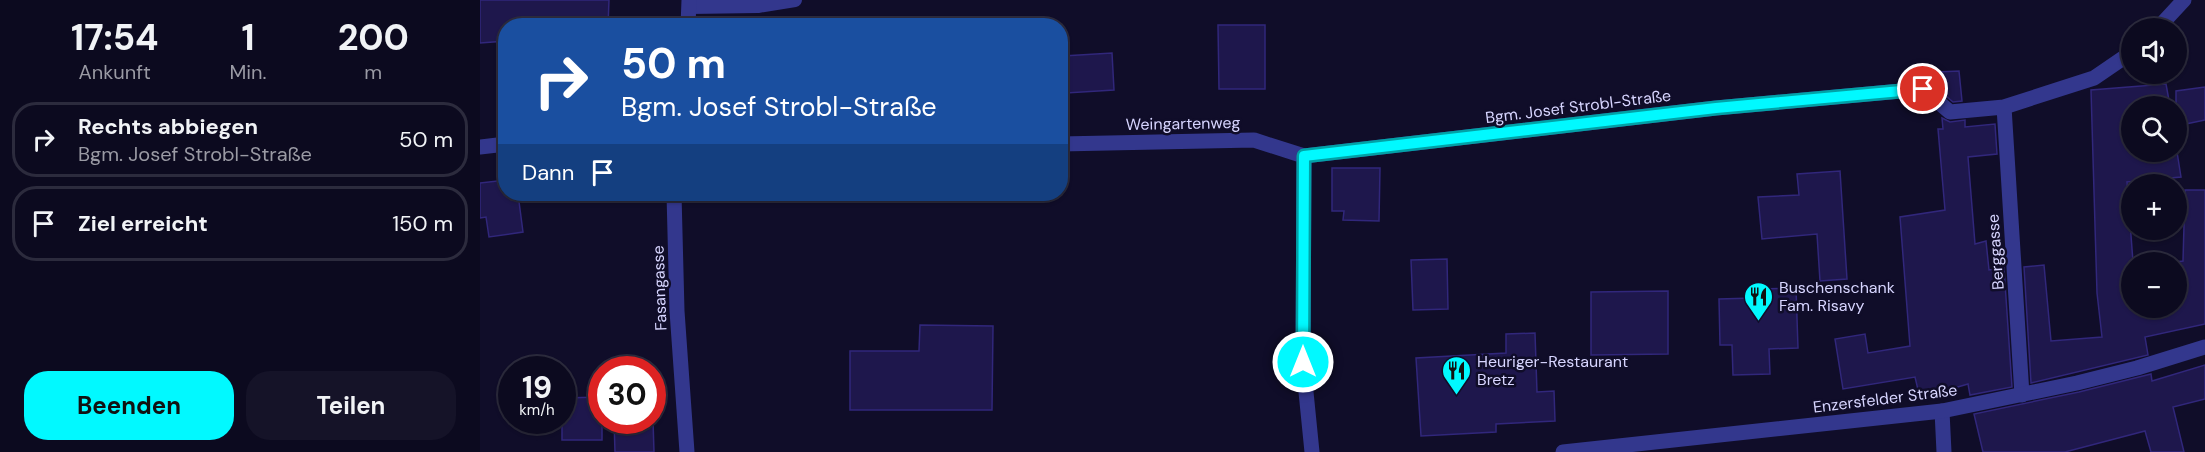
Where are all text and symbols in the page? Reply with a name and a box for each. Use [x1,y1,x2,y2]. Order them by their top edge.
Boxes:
text: 17:54 [71,14,158,61]
text: 1 [241,14,255,61]
text: 200 [338,14,409,61]
map controls [2121,18,2187,318]
button: sound [2121,18,2187,84]
text: 50 m [621,36,726,91]
icon: right [522,42,600,120]
text: Ankunft [79,59,151,85]
text: Min. [230,59,267,85]
text: m [364,59,382,85]
pin [1897,63,1948,114]
icon: arrive [1906,72,1939,105]
street label: Bgm. Josef Strobl-Straße [1484,85,1672,128]
text: Bgm. Josef Strobl-Straße [621,89,937,124]
button: search [2121,96,2187,162]
text: Rechts abbiegen [78,112,258,141]
street label: Weingartenweg [1126,112,1241,135]
icon: right [27,123,60,156]
text: 50 m [399,125,453,154]
text: Bgm. Josef Strobl-Straße [78,141,312,167]
icon: arrive [586,156,619,189]
text: Dann [522,158,574,187]
button: + [2121,174,2187,240]
icon: arrive [27,207,60,240]
text: Ziel erreicht [78,209,208,238]
text: 150 m [392,209,453,238]
street label: Berggasse [1982,213,2009,291]
street label: Fasangasse [648,245,671,331]
button: − [2121,252,2187,318]
place label: Buschenschank Fam. Risavy [1779,277,1895,316]
restaurant icon: Buschenschank Fam. Risavy [1742,280,1774,322]
position arrow [1271,330,1335,394]
place label: Heuriger-Restaurant Bretz [1477,351,1628,390]
restaurant icon: Heuriger-Restaurant Bretz [1440,354,1472,396]
speed limit sign: 30 [588,356,666,434]
text: 19 [522,368,552,407]
button: Beenden [24,371,234,440]
button: Teilen [246,371,456,440]
street label: Enzersfelder Straße [1812,379,1958,418]
text: km/h [519,400,555,420]

